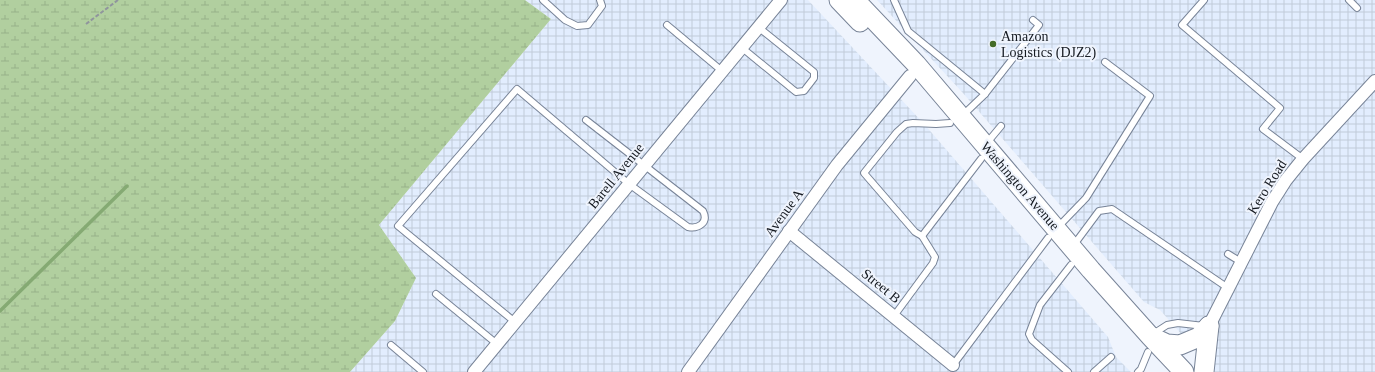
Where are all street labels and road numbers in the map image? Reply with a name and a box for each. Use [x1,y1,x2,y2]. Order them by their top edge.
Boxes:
street label: Washington Avenue [978,139,1062,233]
street label: Barell Avenue [585,140,647,212]
street label: Kero Road [1244,157,1290,217]
street label: Avenue A [762,185,807,240]
street label: Street B [859,266,903,306]

